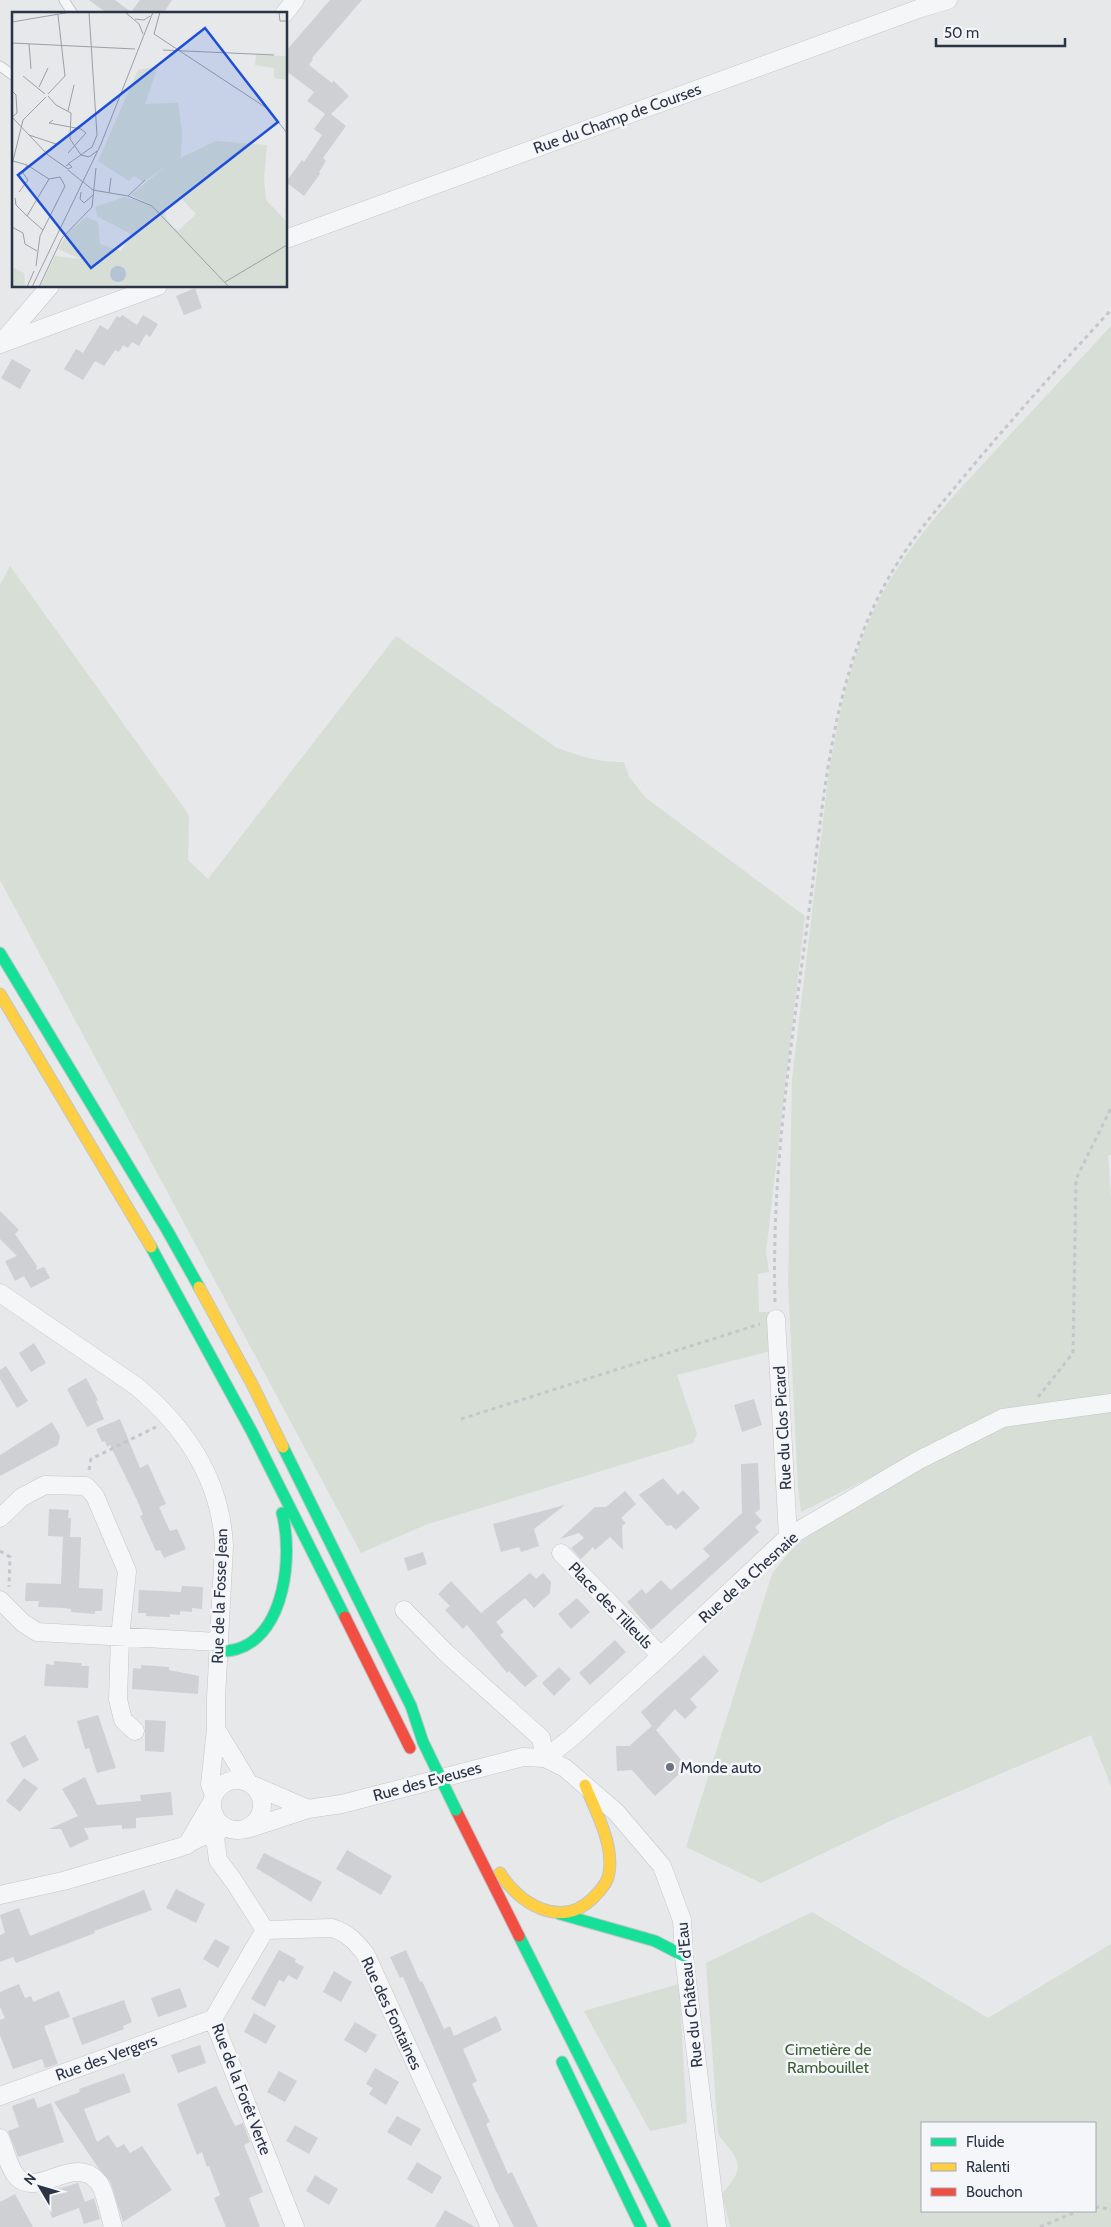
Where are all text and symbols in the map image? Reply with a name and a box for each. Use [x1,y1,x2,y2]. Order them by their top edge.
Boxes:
inset map [12,12,288,288]
scale bar [936,15,1065,47]
text: 50 m [944,24,979,42]
street label: Rue du Champ de Courses [531,79,704,158]
street label: Rue du Clos Picard [770,1365,795,1490]
street label: Rue de la Fosse Jean [208,1528,231,1664]
street label: Rue de la Chesnaie [695,1528,802,1627]
street label: Place des Tilleuls [565,1558,657,1653]
street label: Rue des Eveuses [371,1758,484,1805]
place label: Monde auto [680,1758,762,1777]
marker: Monde auto [664,1761,676,1773]
street label: Rue du Château d'Eau [672,1921,707,2069]
street label: Rue des Fontaines [357,1954,426,2073]
street label: Rue de la Forêt Verte [208,2021,275,2158]
street label: Rue des Vergers [53,2030,160,2085]
park label: Cimetière de Rambouillet [785,2040,871,2077]
legend [921,2122,1096,2212]
text: Fluide [966,2133,1005,2151]
text: Ralenti [966,2158,1010,2176]
north arrow [15,2162,65,2212]
text: N [20,2170,40,2188]
text: Bouchon [966,2183,1023,2201]

